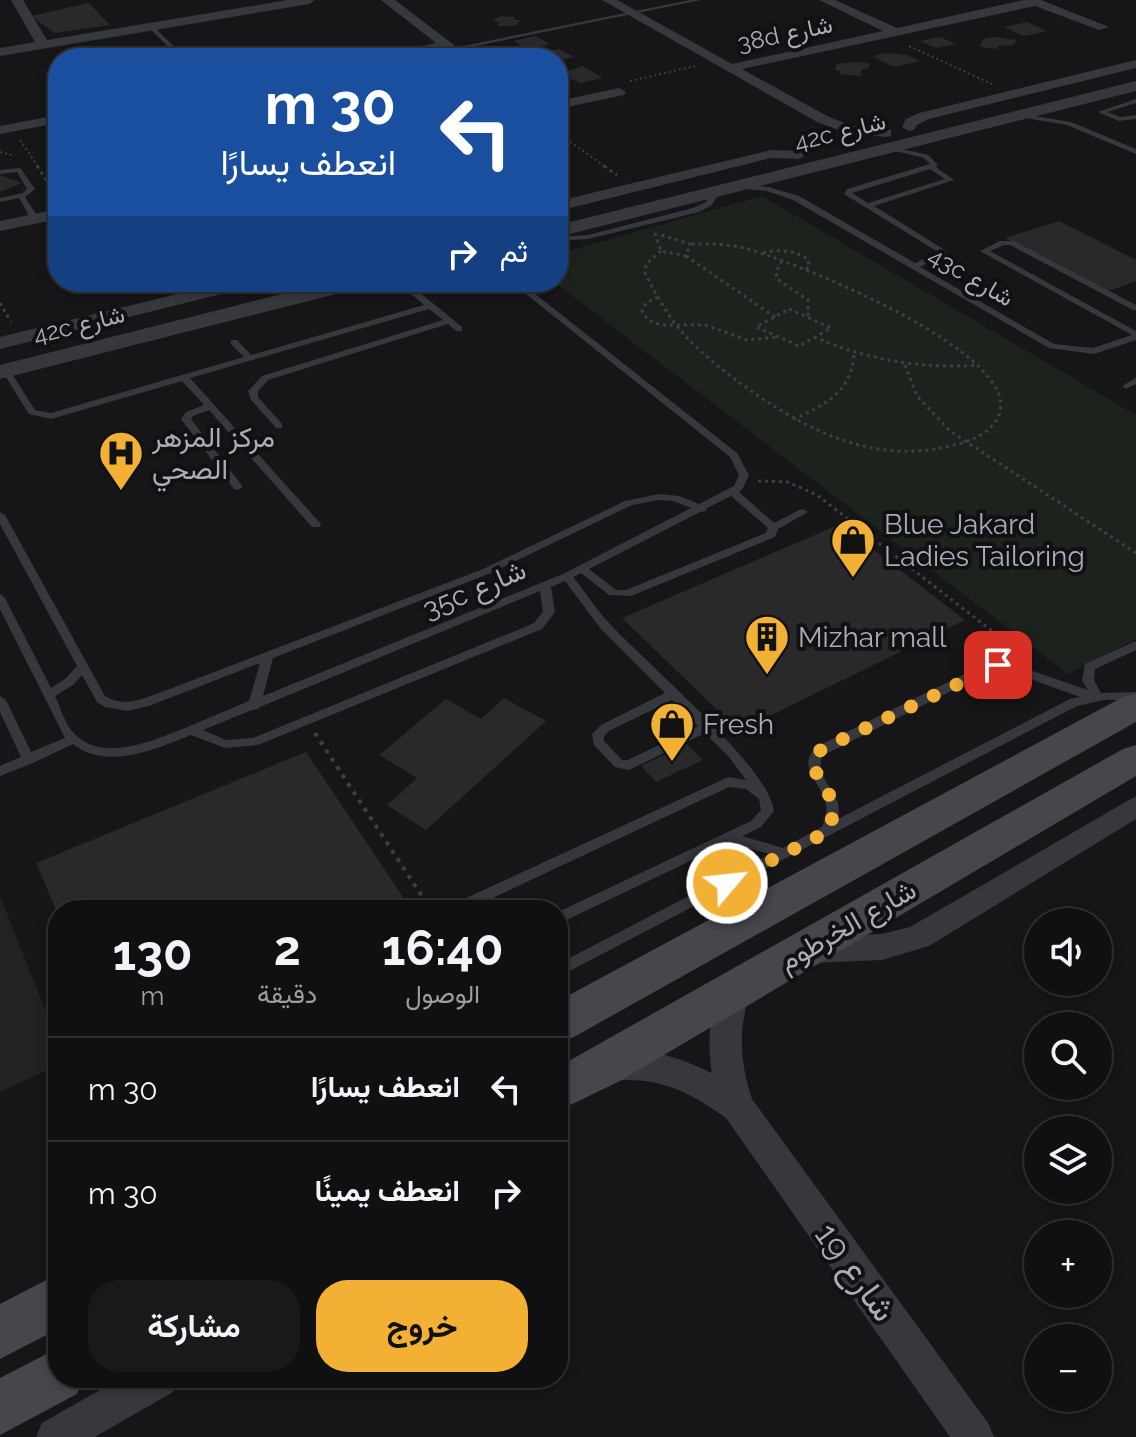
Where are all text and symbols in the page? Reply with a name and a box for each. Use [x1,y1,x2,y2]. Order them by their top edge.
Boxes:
street label: 38d شارع [735,9,835,60]
text: 30 m [265,71,396,137]
icon: left [424,80,528,184]
street label: 42c شارع [791,106,889,159]
text: انعطف يسارًا [221,141,396,183]
icon: right [440,232,484,276]
text: ثم [500,234,528,269]
street label: 43c شارع [923,241,1019,314]
street label: 42c شارع [30,299,128,352]
place label: مركز المزهر الصحي [151,421,275,492]
hospital icon: مركز المزهر الصحي [97,429,145,492]
place label: Blue Jakard Ladies Tailoring [884,508,1085,573]
shop icon: Blue Jakard Ladies Tailoring [829,516,877,579]
street label: 35c شارع [418,553,532,628]
building icon: Mizhar mall [743,613,791,676]
place label: Mizhar mall [798,621,947,654]
pin [964,631,1032,699]
icon: arrive [976,643,1020,687]
shop icon: Fresh [648,700,696,763]
place label: Fresh [703,708,774,741]
position arrow [685,841,769,925]
street label: شارع الخرطوم [773,873,923,980]
map controls [1024,908,1112,1412]
button: sound [1024,908,1112,996]
text: 2 [274,920,301,976]
text: 16:40 [382,920,503,976]
text: 130 [113,925,193,981]
text: دقيقة [257,979,317,1009]
text: الوصول [405,979,480,1009]
text: m [141,981,165,1011]
button: search [1024,1012,1112,1100]
icon: left [484,1067,528,1111]
text: انعطف يسارًا [311,1069,460,1104]
text: 30 m [88,1072,158,1107]
button: layers [1024,1116,1112,1204]
icon: right [484,1171,528,1215]
text: انعطف يمينًا [315,1173,460,1208]
text: 30 m [88,1176,158,1211]
street label: شارع 19 [805,1215,905,1331]
button: + [1024,1220,1112,1308]
button: مشاركة [88,1280,300,1372]
button: خروج [316,1280,528,1372]
button: − [1024,1324,1112,1412]

